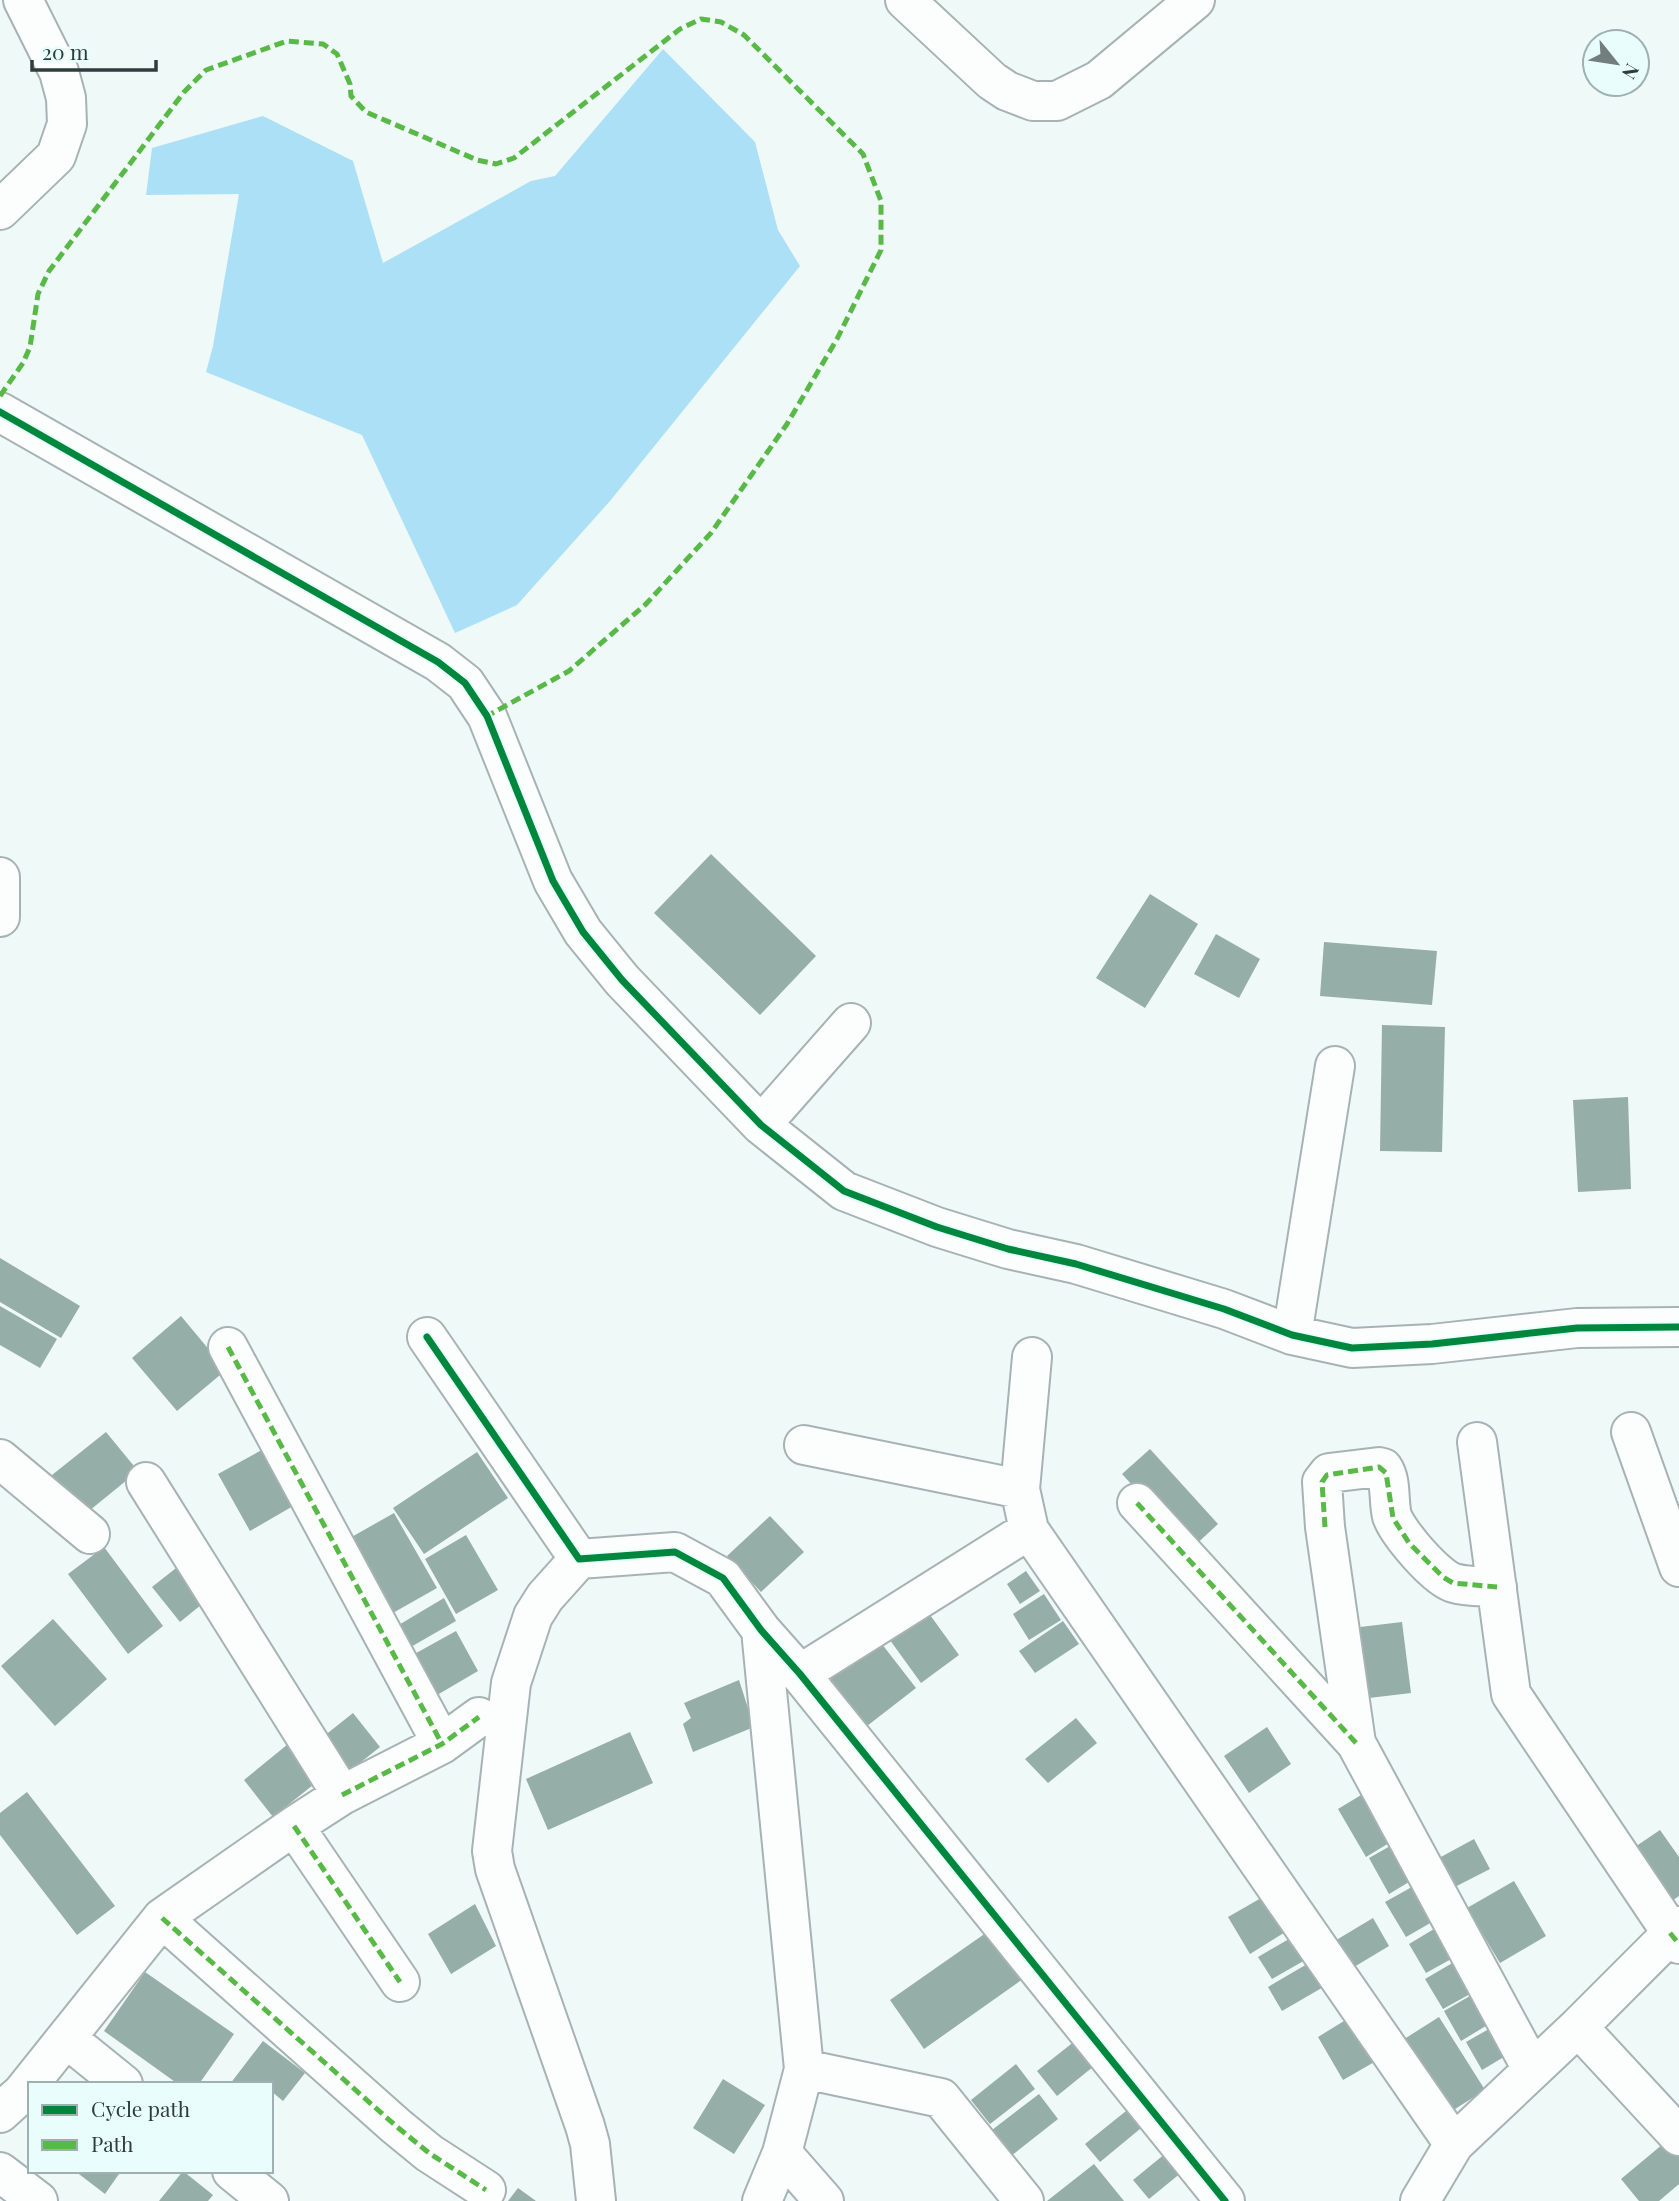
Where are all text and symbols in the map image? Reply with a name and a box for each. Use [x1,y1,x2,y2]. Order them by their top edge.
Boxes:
scale bar [32,28,156,72]
north arrow [1581,28,1651,98]
text: 20 m [42,37,89,65]
text: N [1617,60,1646,85]
legend [28,2082,273,2173]
text: Cycle path [91,2094,191,2122]
text: Path [91,2129,134,2157]

